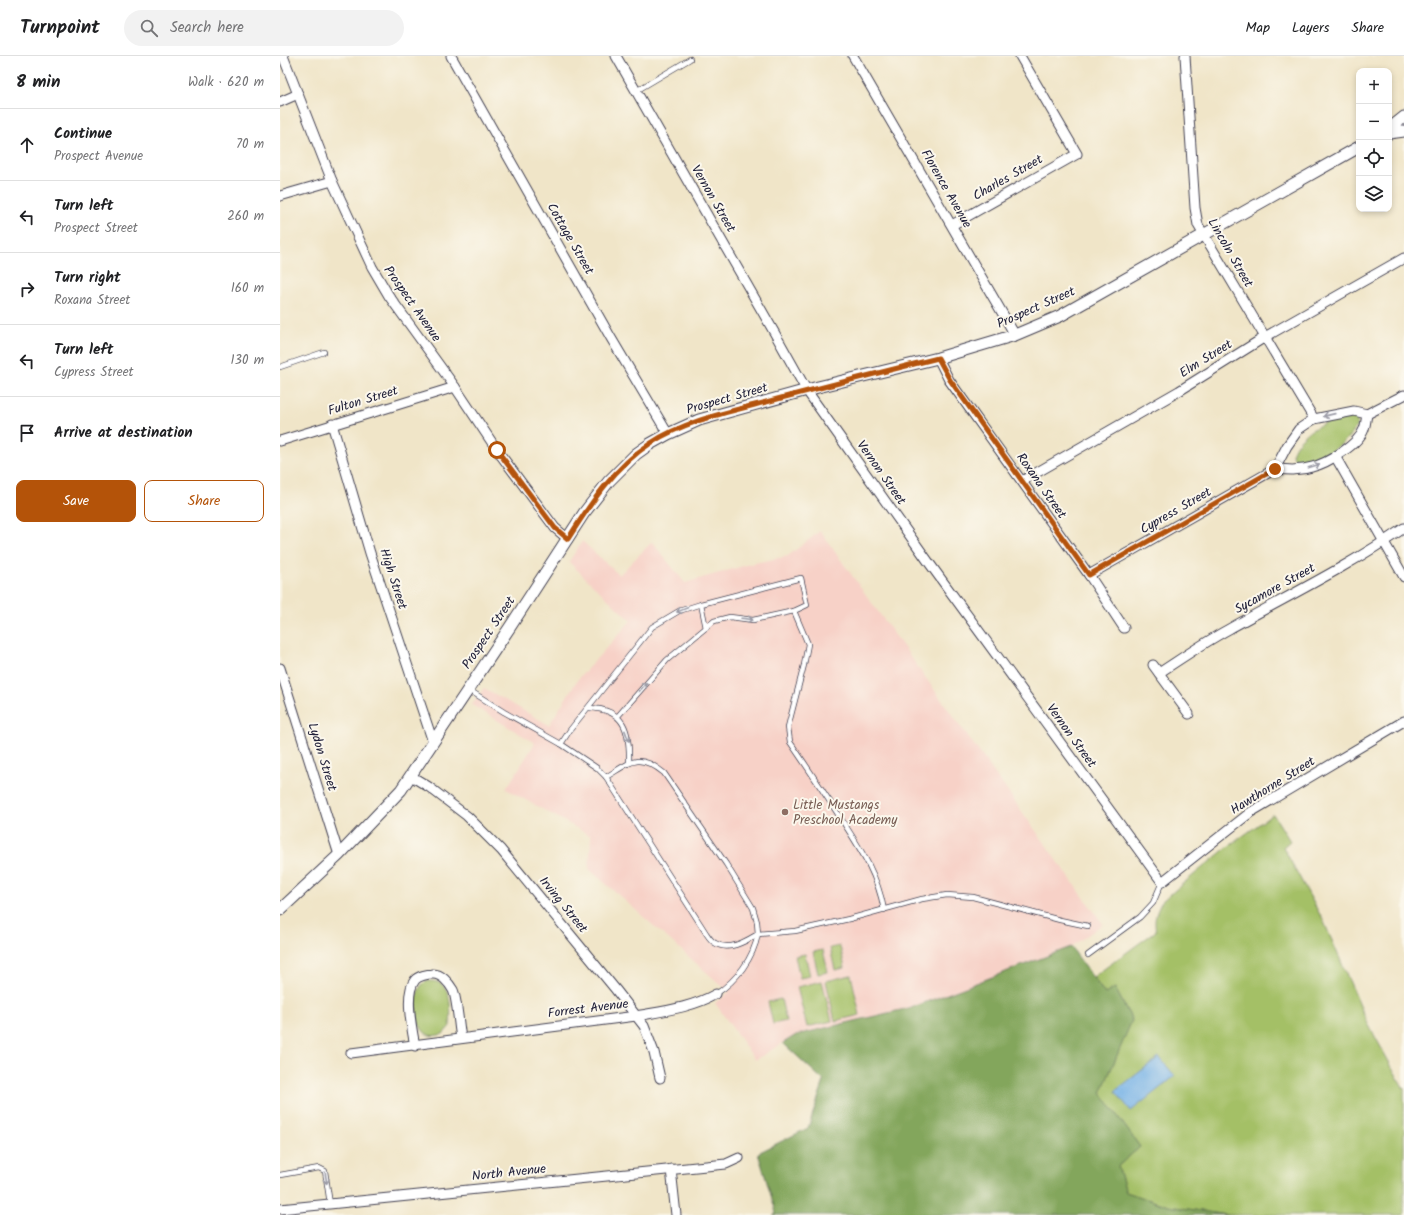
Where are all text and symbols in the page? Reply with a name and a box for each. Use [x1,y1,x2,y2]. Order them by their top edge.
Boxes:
search box [124,10,404,46]
text: Turnpoint [20,13,100,43]
text: Search here [170,16,244,40]
icon: search [138,17,160,39]
text: Map [1246,17,1270,39]
text: Layers [1292,17,1330,39]
text: Share [1352,17,1384,39]
map controls [1356,68,1392,212]
button: + [1356,68,1392,104]
text: 8 min [16,69,60,96]
text: Walk · 620 m [188,72,264,93]
button: − [1356,104,1392,140]
text: Continue [54,122,112,146]
icon: ahead [16,134,38,156]
text: 70 m [236,134,264,155]
button: locate [1356,140,1392,176]
text: Prospect Avenue [54,146,143,167]
street label: Florence Avenue [915,146,977,233]
street label: Charles Street [969,149,1048,207]
street label: Vernon Street [685,161,741,238]
button: layers [1356,176,1392,212]
text: Turn left [54,194,114,218]
street label: Cottage Street [541,199,600,280]
icon: left [16,206,38,228]
text: 260 m [227,206,264,227]
street label: Lincoln Street [1202,214,1259,292]
text: Prospect Street [54,218,138,239]
street label: Prospect Avenue [378,261,446,347]
text: Turn right [54,266,121,290]
icon: right [16,278,38,300]
text: 160 m [231,278,264,299]
street label: Prospect Street [993,281,1079,335]
text: Roxana Street [54,290,130,311]
street label: Elm Street [1175,334,1238,384]
text: Turn left [54,338,114,362]
icon: left [16,350,38,372]
text: 130 m [230,350,264,371]
text: Cypress Street [54,362,134,383]
street label: Prospect Street [684,377,771,421]
street label: Fulton Street [325,380,402,422]
one-way arrow [1323,412,1336,420]
text: Arrive at destination [54,421,193,445]
icon: arrive [16,422,38,444]
street label: Vernon Street [851,436,912,511]
route start [488,441,506,459]
street label: Roxana Street [1011,449,1072,524]
route end [1266,460,1284,478]
one-way arrow [1307,462,1320,469]
button: Save [16,480,136,522]
button: Share [144,480,264,522]
street label: Cypress Street [1136,482,1217,540]
street label: High Street [373,546,413,613]
street label: Sycamore Street [1231,558,1320,620]
street label: Prospect Street [457,592,522,674]
one-way arrow [677,607,689,615]
one-way arrow [740,616,753,623]
one-way arrow [639,681,648,692]
street label: Vernon Street [1040,699,1102,773]
street label: Lydon Street [302,720,343,795]
one-way arrow [624,729,631,742]
street label: Hawthorne Street [1226,751,1320,821]
place label: Little Mustangs Preschool Academy [793,795,898,831]
marker: Little Mustangs Preschool Academy [780,807,790,817]
street label: Irving Street [533,872,593,939]
street label: Forrest Avenue [546,994,630,1024]
street label: North Avenue [471,1159,547,1187]
one-way arrow [322,1171,330,1184]

